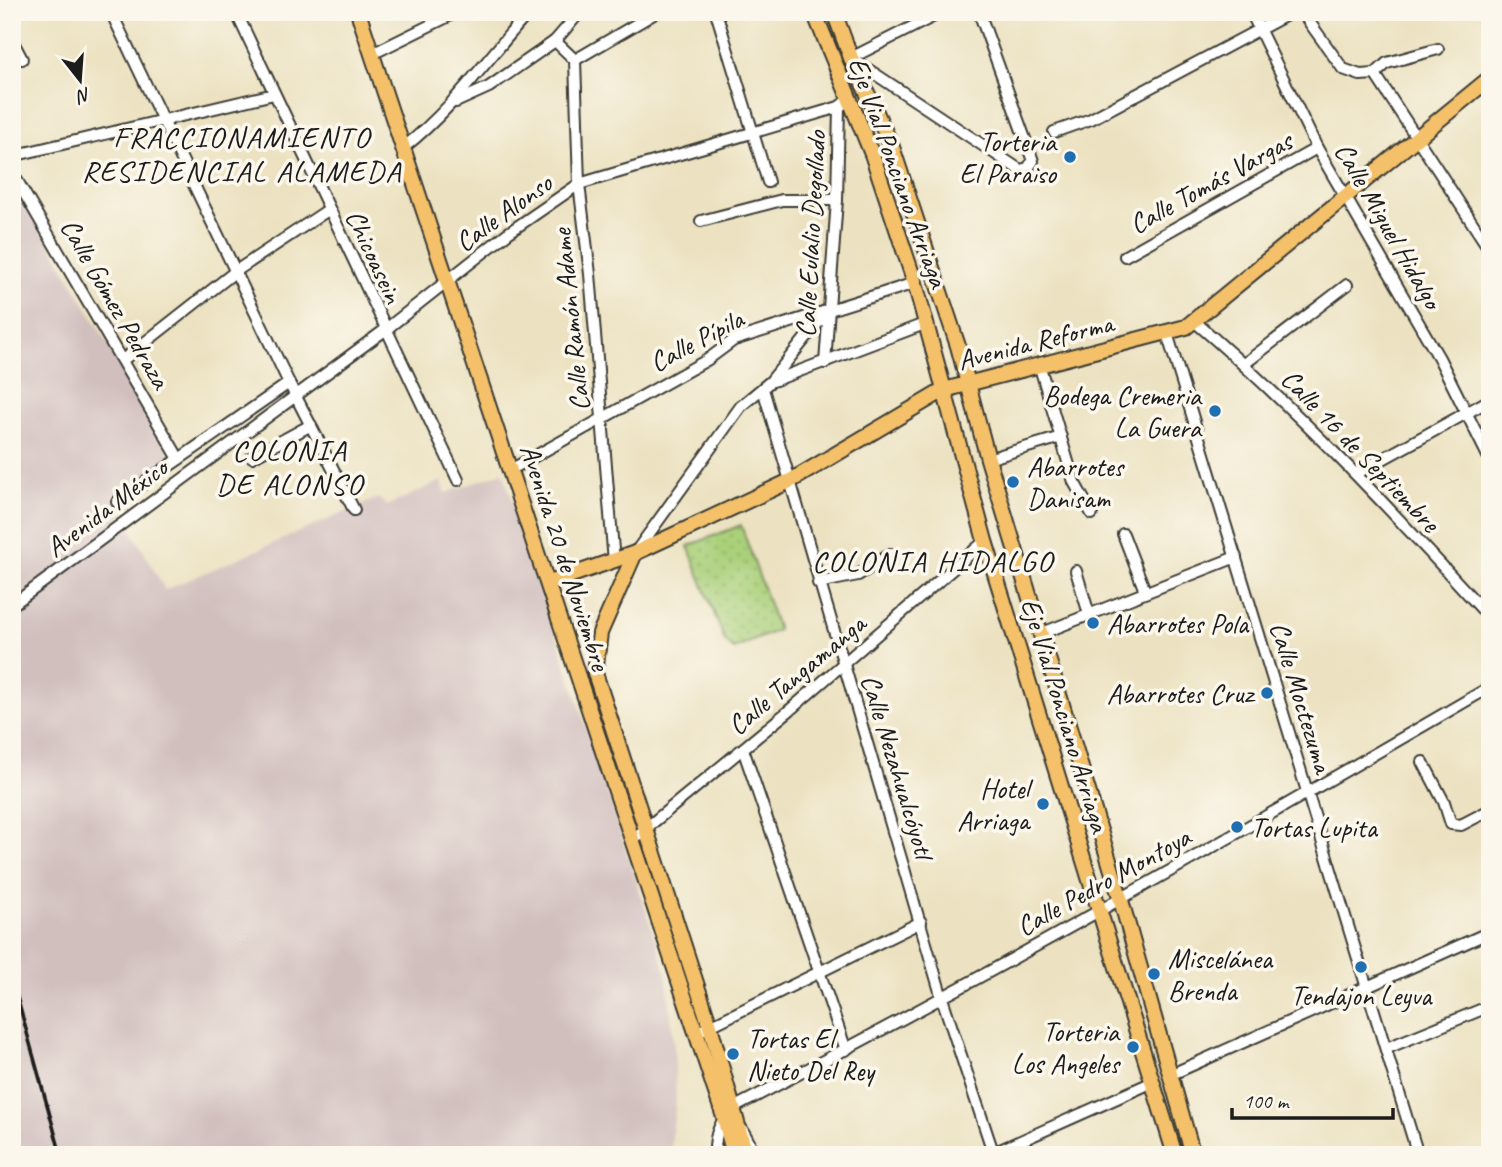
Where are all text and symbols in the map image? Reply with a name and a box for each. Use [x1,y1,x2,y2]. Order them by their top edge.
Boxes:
north arrow [46,46,116,116]
street label: Eje Vial Ponciano Arriaga [841,52,957,294]
text: N [72,82,94,109]
district label: FRACCIONAMIENTO RESIDENCIAL ALAMEDA [82,118,402,190]
street label: Calle Tomás Vargas [1123,122,1300,242]
place label: Torteria El Paraiso [960,124,1058,191]
street label: Calle Eulalio Degollado [788,128,833,338]
street label: Calle Miguel Hidalgo [1327,136,1452,317]
marker: Torteria El Paraiso [1062,149,1078,165]
street label: Calle Alonso [448,164,560,259]
street label: Chicoasein [338,204,412,310]
street label: Calle Gómez Pedraza [53,212,179,396]
street label: Calle Ramón Adame [543,225,597,413]
street label: Calle Pípila [643,300,751,380]
street label: Avenida Reforma [954,305,1119,378]
street label: Calle 16 de Septiembre [1274,361,1449,541]
place label: Bodega Cremeria La Guera [1044,378,1203,445]
marker: Bodega Cremeria La Guera [1207,403,1223,419]
district label: COLONIA DE ALONSO [216,431,365,503]
street label: Avenida 20 de Noviembre [512,440,619,676]
street label: Avenida México [38,448,177,565]
place label: Abarrotes Danisam [1027,449,1126,516]
marker: Abarrotes Danisam [1005,474,1021,490]
district label: COLONIA HIDALGO [812,542,1055,580]
street label: Eje Vial Ponciano Arriaga [1013,594,1118,838]
street label: Calle Tangamanga [720,605,874,742]
place label: Abarrotes Pola [1107,606,1250,641]
marker: Abarrotes Pola [1085,615,1101,631]
street label: Calle Moctezuma [1262,617,1342,779]
street label: Calle Nezahualcóyotl [853,670,944,867]
place label: Abarrotes Cruz [1107,676,1256,711]
marker: Abarrotes Cruz [1259,685,1275,701]
place label: Hotel Arriaga [957,771,1034,838]
marker: Hotel Arriaga [1035,796,1051,812]
place label: Tortas Lupita [1251,810,1378,845]
street label: Calle Pedro Montoya [1010,818,1198,944]
marker: Tortas Lupita [1229,819,1245,835]
place label: Miscelánea Brenda [1168,941,1274,1008]
marker: Tendajon Leyva [1353,959,1369,975]
marker: Miscelánea Brenda [1146,966,1162,982]
place label: Tendajon Leyva [1291,978,1433,1013]
place label: Torteria Los Angeles [1012,1014,1121,1081]
place label: Tortas El Nieto Del Rey [747,1021,876,1088]
marker: Torteria Los Angeles [1125,1039,1141,1055]
marker: Tortas El Nieto Del Rey [725,1046,741,1062]
scale bar [1232,1076,1394,1120]
text: 100 m [1243,1088,1290,1114]

